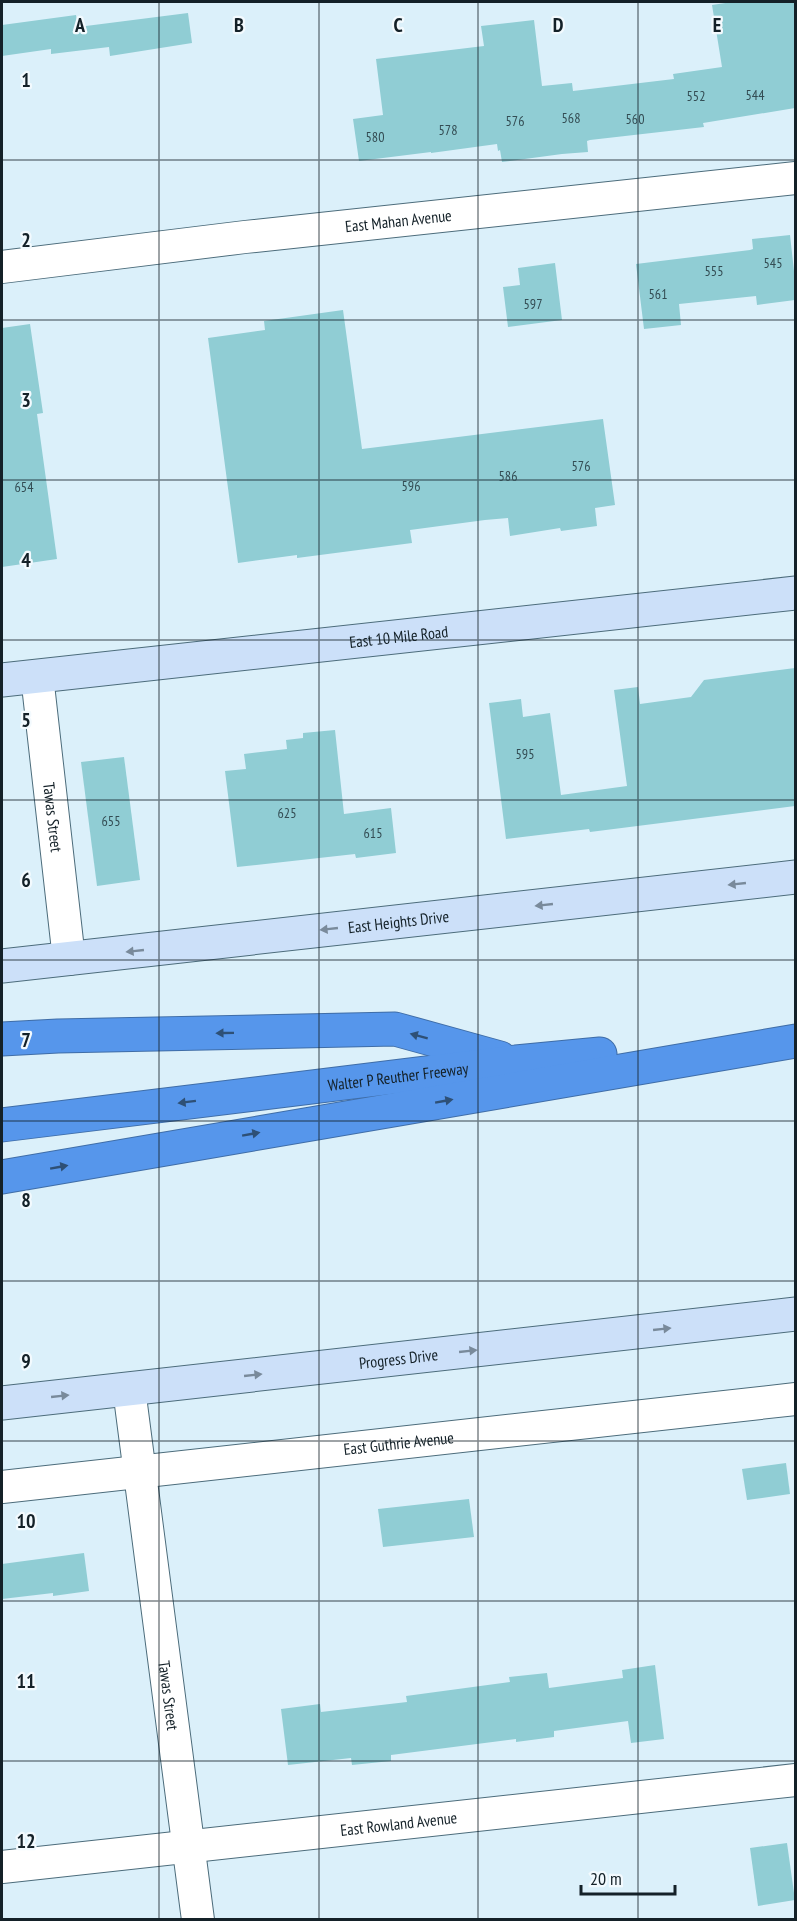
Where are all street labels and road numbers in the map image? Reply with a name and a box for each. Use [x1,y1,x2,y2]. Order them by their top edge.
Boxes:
street label: East Mahan Avenue [344,205,453,236]
street label: East 10 Mile Road [348,621,449,652]
street label: Tawas Street [39,781,67,854]
street label: East Heights Drive [347,906,450,937]
street label: Walter P Reuther Freeway [327,1058,469,1095]
street label: Progress Drive [358,1344,439,1373]
street label: East Guthrie Avenue [342,1427,455,1459]
street label: Tawas Street [154,1659,183,1732]
street label: East Rowland Avenue [339,1807,458,1840]

